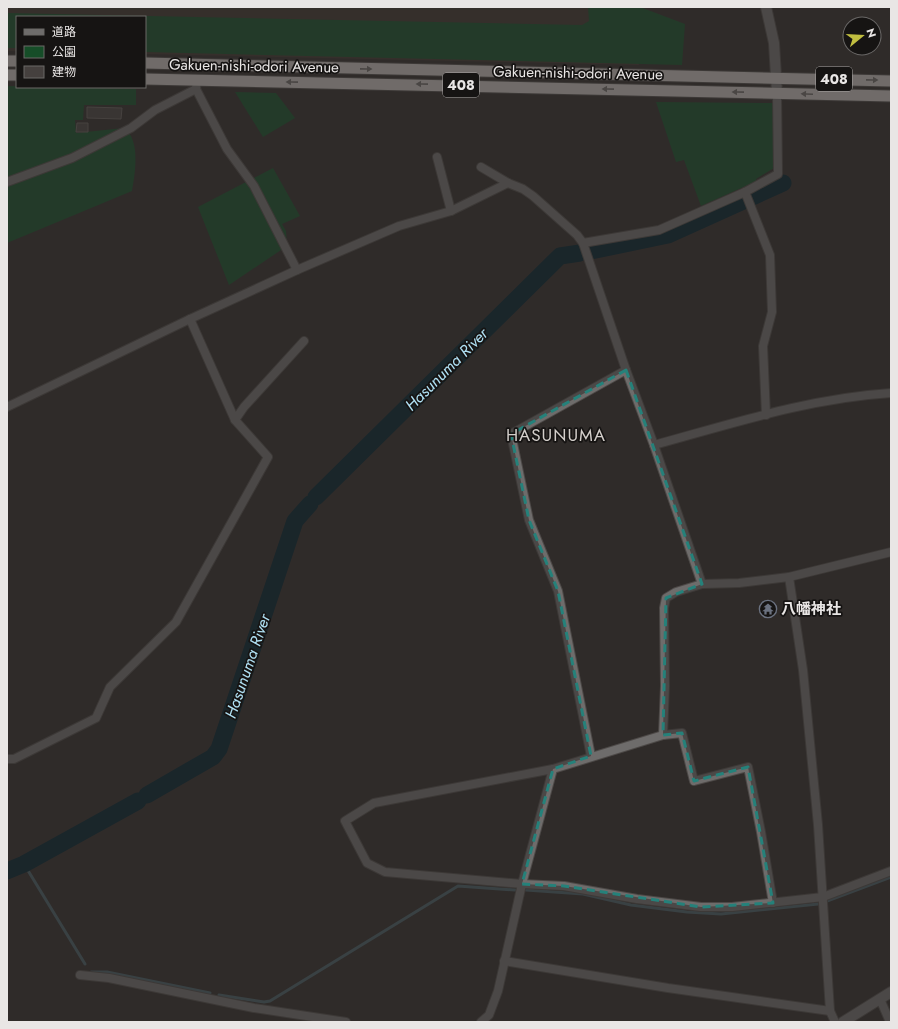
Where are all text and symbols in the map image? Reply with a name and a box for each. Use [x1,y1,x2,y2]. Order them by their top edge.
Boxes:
legend [16,16,146,88]
north arrow [842,16,882,56]
text: 道路 [52,23,76,41]
text: N [863,26,880,40]
text: 公園 [52,43,76,61]
street label: Gakuen-nishi-odori Avenue [169,54,339,78]
street label: Gakuen-nishi-odori Avenue [493,61,663,85]
text: 建物 [52,63,76,81]
one-way arrow [360,65,372,72]
road number: 408 [816,67,852,91]
road number: 408 [443,73,479,97]
one-way arrow [866,77,879,83]
one-way arrow [285,79,298,85]
one-way arrow [416,81,428,88]
one-way arrow [601,86,614,92]
one-way arrow [731,89,744,95]
one-way arrow [800,91,813,97]
water label: Hasunuma River [400,321,494,416]
district label: HASUNUMA [506,423,606,447]
place label: 八幡神社 [781,598,841,620]
temple icon: 八幡神社 [758,599,778,619]
water label: Hasunuma River [219,609,277,721]

